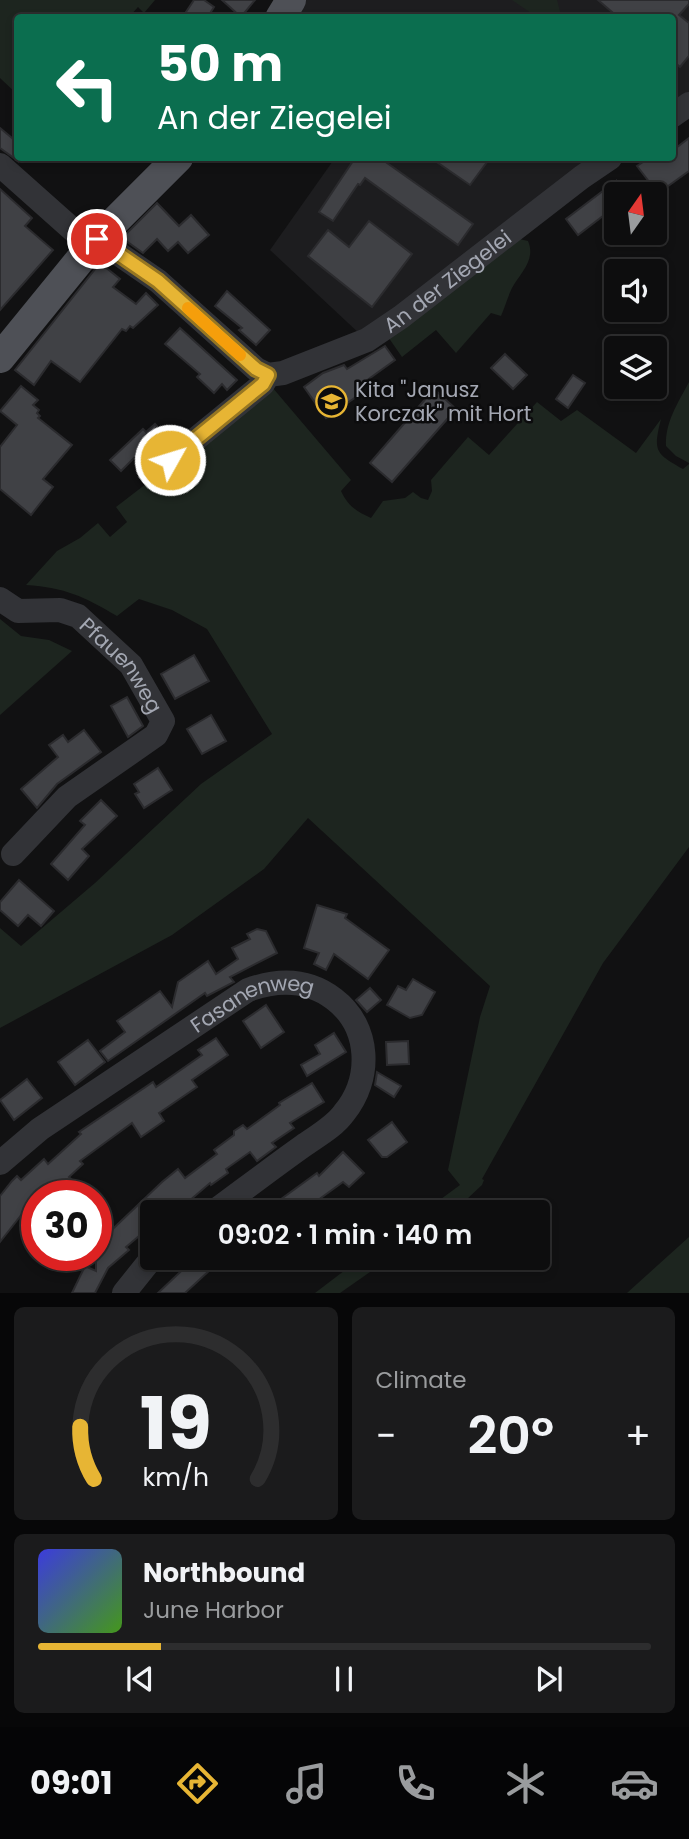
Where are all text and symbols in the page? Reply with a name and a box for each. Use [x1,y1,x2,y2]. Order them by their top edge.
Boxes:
text: 50 m [157,30,283,98]
icon: left [42,42,133,133]
text: An der Ziegelei [157,95,392,140]
north arrow [604,182,667,245]
map controls [604,182,667,399]
pin [67,209,127,269]
icon: arrive [78,220,116,258]
street label: An der Ziegelei [377,223,517,339]
button: sound [604,259,667,322]
button: layers [604,336,667,399]
place label: Kita "Janusz Korczak" mit Hort [355,375,531,428]
school or university icon: Kita "Janusz Korczak" mit Hort [315,384,349,418]
position arrow [133,423,207,497]
street label: Pfauenweg [74,610,170,718]
street label: Fasanenweg [184,968,318,1039]
speed limit sign: 30 [21,1180,112,1271]
text: 09:02 · 1 min · 140 m [218,1217,472,1253]
text: Climate [376,1364,466,1396]
text: 19 [140,1374,212,1475]
text: 20° [467,1399,554,1472]
text: − [376,1409,396,1462]
text: + [625,1409,651,1462]
text: km/h [142,1460,209,1495]
text: Northbound [143,1555,305,1591]
text: June Harbor [143,1594,284,1626]
icon: previous [121,1660,159,1698]
icon: pause [325,1660,363,1698]
icon: next [530,1660,568,1698]
icon: directions [173,1759,222,1808]
icon: music [282,1759,331,1808]
icon: phone [391,1759,440,1808]
icon: climate [501,1759,550,1808]
icon: car [610,1759,659,1808]
text: 09:01 [30,1760,113,1805]

